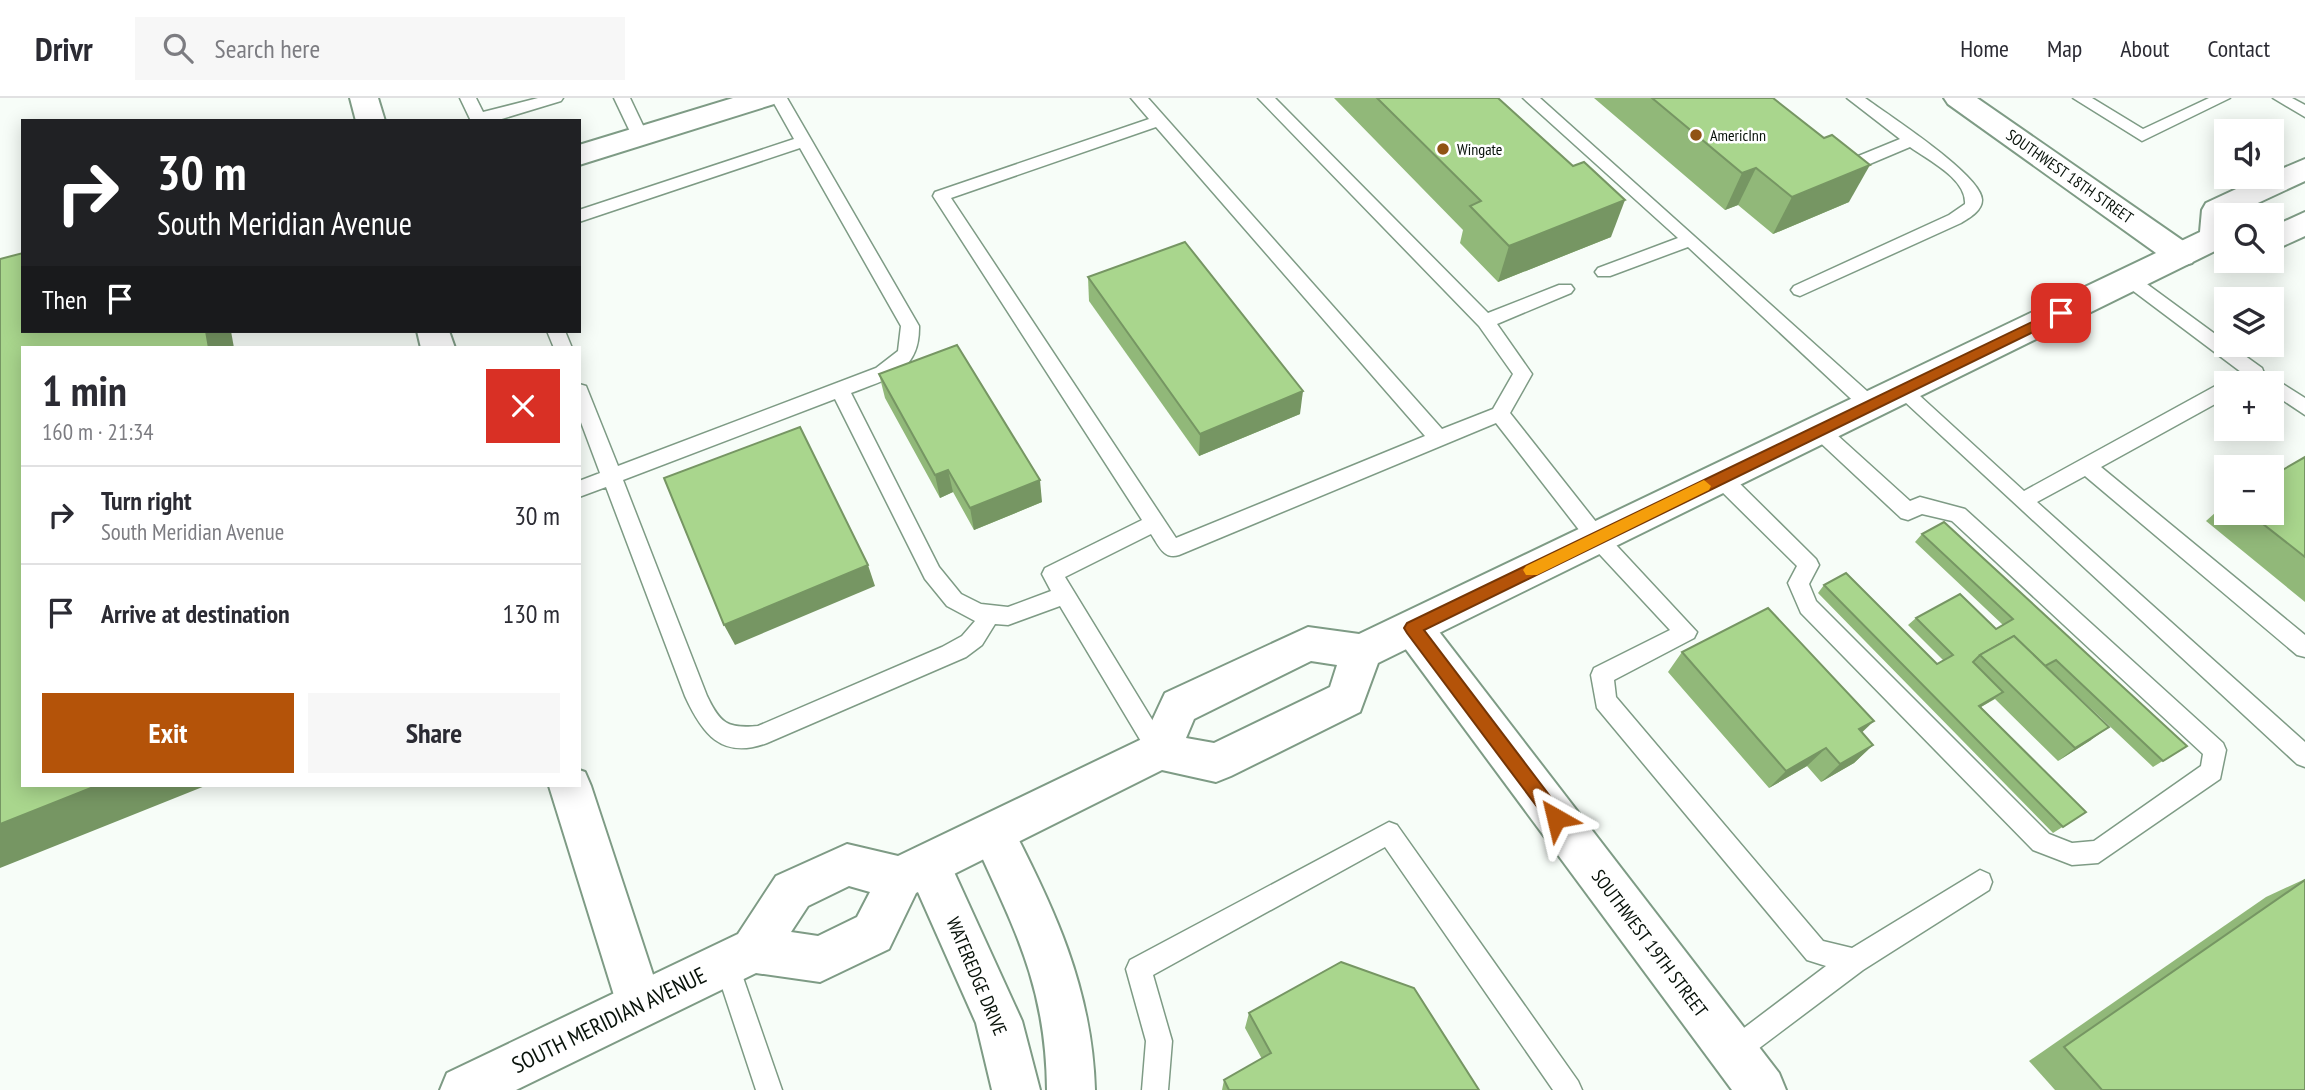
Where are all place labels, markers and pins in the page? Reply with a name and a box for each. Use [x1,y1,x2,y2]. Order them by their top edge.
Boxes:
place label: AmericInn [1710,125,1766,145]
marker: AmericInn [1688,127,1704,143]
place label: Wingate [1457,139,1502,159]
marker: Wingate [1435,141,1451,157]
pin [2031,283,2091,343]

